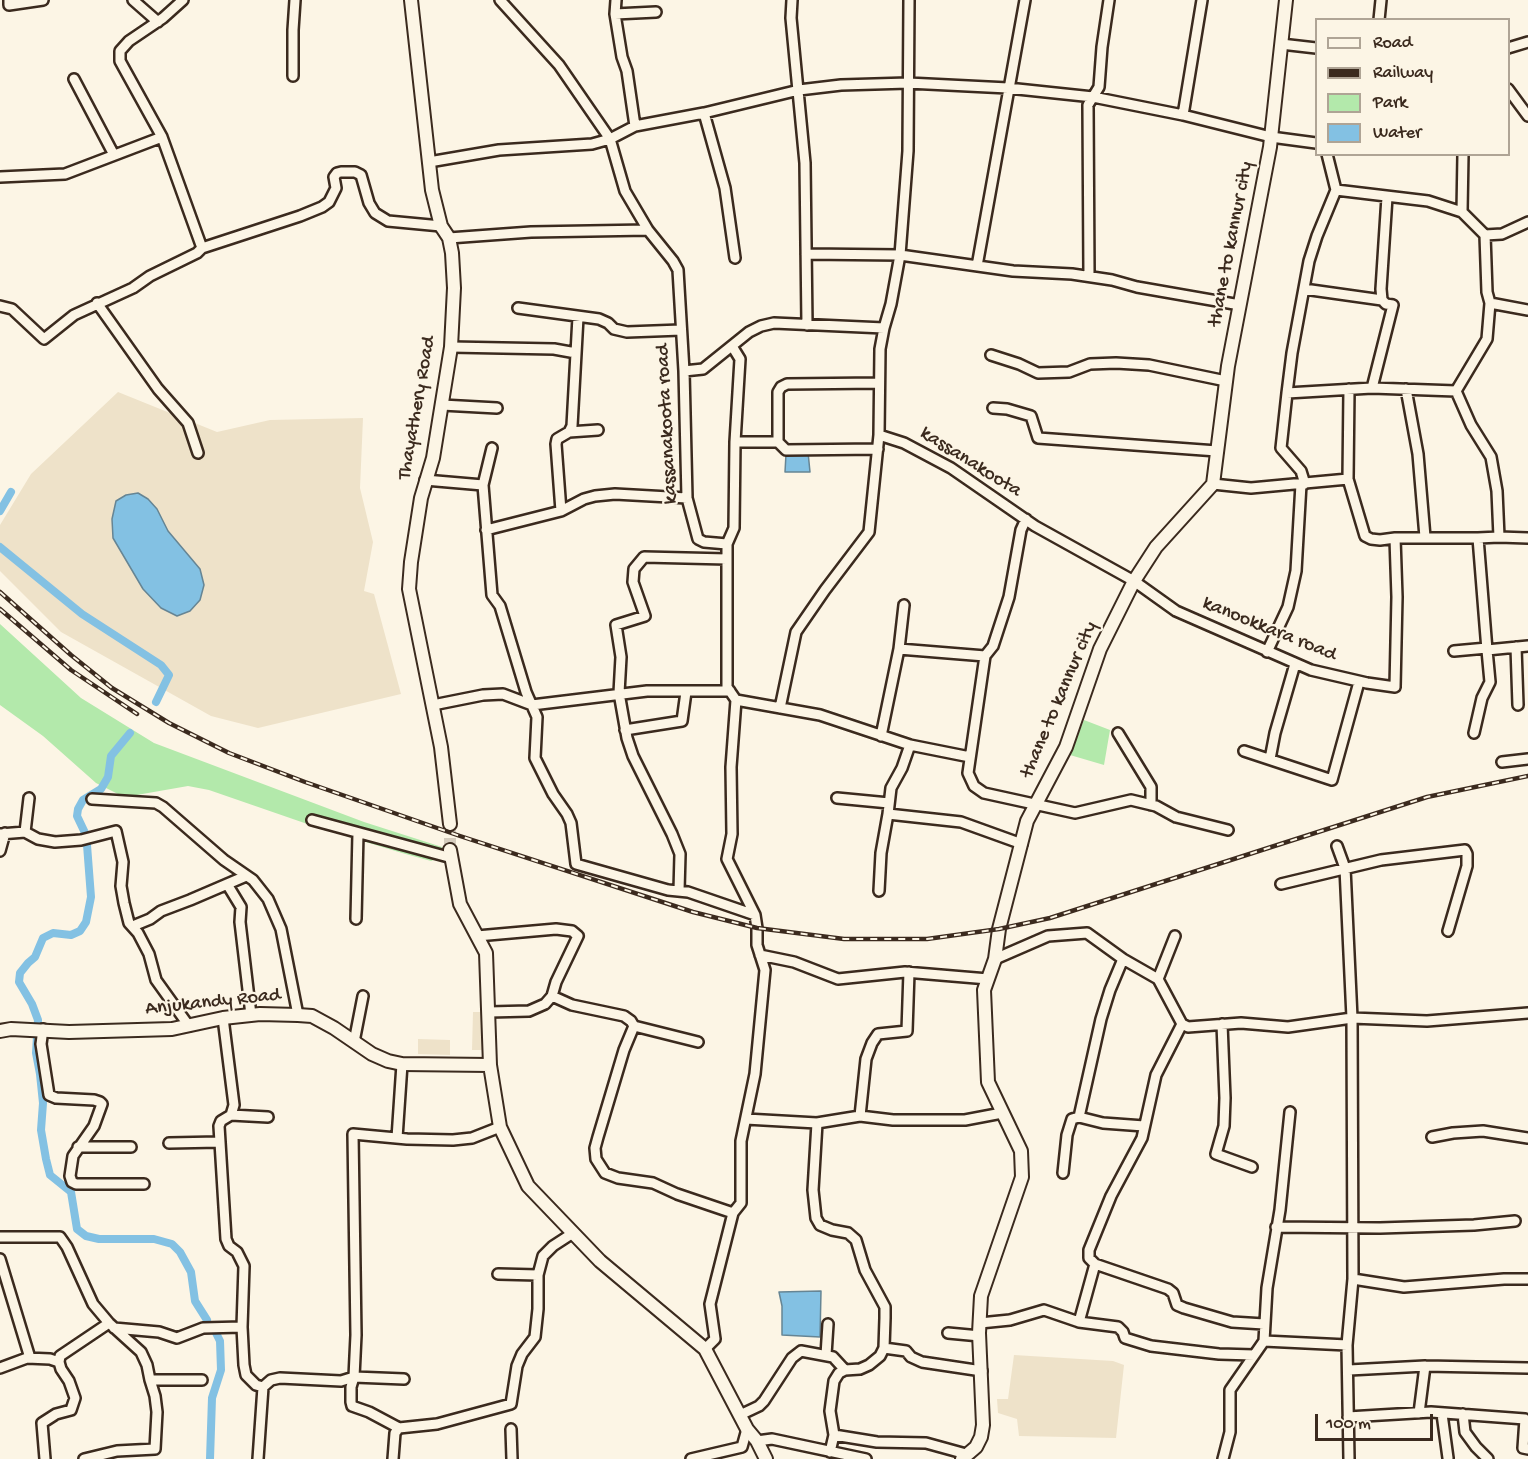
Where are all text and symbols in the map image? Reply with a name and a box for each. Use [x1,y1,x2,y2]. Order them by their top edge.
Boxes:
legend [1315,18,1510,156]
text: Road [1373,33,1412,54]
text: Railway [1373,63,1433,84]
text: Park [1373,93,1407,114]
text: Water [1373,123,1421,144]
street label: thane to kannur city [1204,160,1260,328]
street label: Thayathery Road [394,334,442,482]
street label: kassanakoota road [652,343,684,505]
street label: kassanakoota [915,422,1025,504]
street label: kanookkara road [1198,592,1340,668]
street label: thane to kannur city [1016,618,1104,782]
street label: Anjukandy Road [144,984,282,1022]
scale bar [1318,1402,1436,1440]
text: 100 m [1326,1414,1371,1435]

